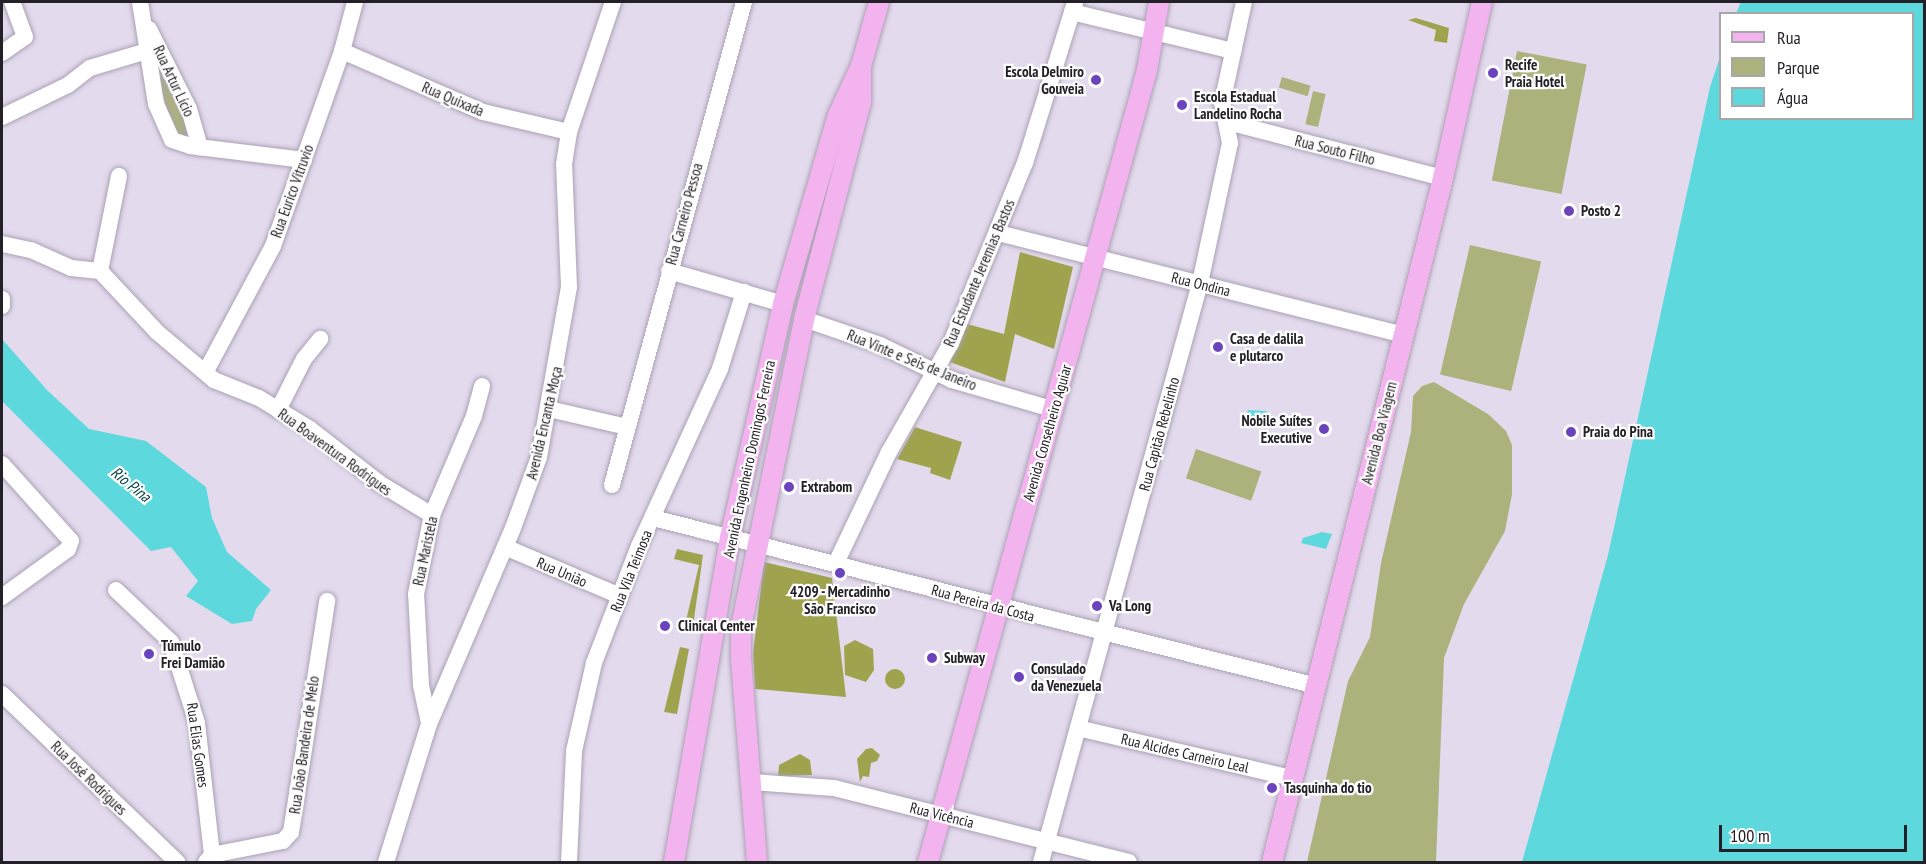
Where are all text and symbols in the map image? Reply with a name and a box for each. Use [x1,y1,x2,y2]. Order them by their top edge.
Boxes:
legend [1719,12,1914,120]
text: Rua [1777,26,1801,49]
street label: Rua Artur Lício [150,42,198,120]
place label: Recife Praia Hotel [1505,55,1564,90]
text: Parque [1777,56,1820,79]
place label: Escola Delmiro Gouveia [1005,62,1084,97]
marker: Recife Praia Hotel [1486,66,1500,80]
marker: Escola Delmiro Gouveia [1089,73,1103,87]
street label: Rua Quixada [419,78,487,120]
text: Água [1777,86,1808,109]
place label: Escola Estadual Landelino Rocha [1194,87,1282,122]
marker: Escola Estadual Landelino Rocha [1175,98,1189,112]
street label: Rua Souto Filho [1293,131,1377,169]
street label: Rua Eurico Vitruvio [267,142,317,240]
street label: Rua Carneiro Pessoa [662,161,706,267]
street label: Rua Estudante Jeremias Bastos [940,197,1018,349]
place label: Posto 2 [1581,202,1621,220]
marker: Posto 2 [1562,204,1576,218]
street label: Rua Ondina [1170,268,1232,300]
street label: Rua Vinte e Seis de Janeiro [844,326,980,394]
place label: Casa de dalila e plutarco [1230,329,1303,364]
marker: Casa de dalila e plutarco [1211,340,1225,354]
street label: Avenida Engenheiro Domingos Ferreira [719,359,779,559]
street label: Avenida Conselheiro Aguiar [1019,362,1075,504]
street label: Avenida Encanta Moça [522,365,566,481]
street label: Rua Capitão Rebelinho [1135,375,1183,493]
street label: Avenida Boa Viagem [1358,380,1400,486]
street label: Rua Boaventura Rodrigues [275,405,395,499]
place label: Nobile Suítes Executive [1241,411,1312,446]
marker: Nobile Suítes Executive [1317,422,1331,436]
place label: Praia do Pina [1583,423,1653,441]
marker: Praia do Pina [1564,425,1578,439]
water label: Rio Pina [107,462,155,506]
place label: Extrabom [801,478,852,496]
marker: Extrabom [782,480,796,494]
street label: Rua Maristela [409,515,441,587]
street label: Rua Vila Teimosa [606,527,656,615]
street label: Rua União [534,553,590,591]
marker: 4209 - Mercadinho São Francisco [833,566,847,580]
street label: Rua Pereira da Costa [929,581,1037,625]
place label: 4209 - Mercadinho São Francisco [789,582,891,617]
place label: Va Long [1109,597,1151,615]
marker: Va Long [1090,599,1104,613]
marker: Clinical Center [656,617,674,635]
place label: Clinical Center [678,617,755,635]
place label: Túmulo Frei Damião [161,636,225,671]
marker: Túmulo Frei Damião [142,647,156,661]
place label: Subway [944,649,985,667]
marker: Subway [925,651,939,665]
place label: Consulado da Venezuela [1031,659,1102,694]
marker: Consulado da Venezuela [1012,670,1026,684]
street label: Rua João Bandeira de Melo [285,675,323,815]
street label: Rua Elias Gomes [183,702,213,788]
street label: Rua Alcides Carneiro Leal [1119,730,1251,776]
street label: Rua José Rodrigues [47,737,131,819]
place label: Tasquinha do tio [1284,779,1372,797]
marker: Tasquinha do tio [1265,781,1279,795]
street label: Rua Vicência [908,798,976,832]
scale bar [1722,813,1910,851]
text: 100 m [1730,824,1770,847]

